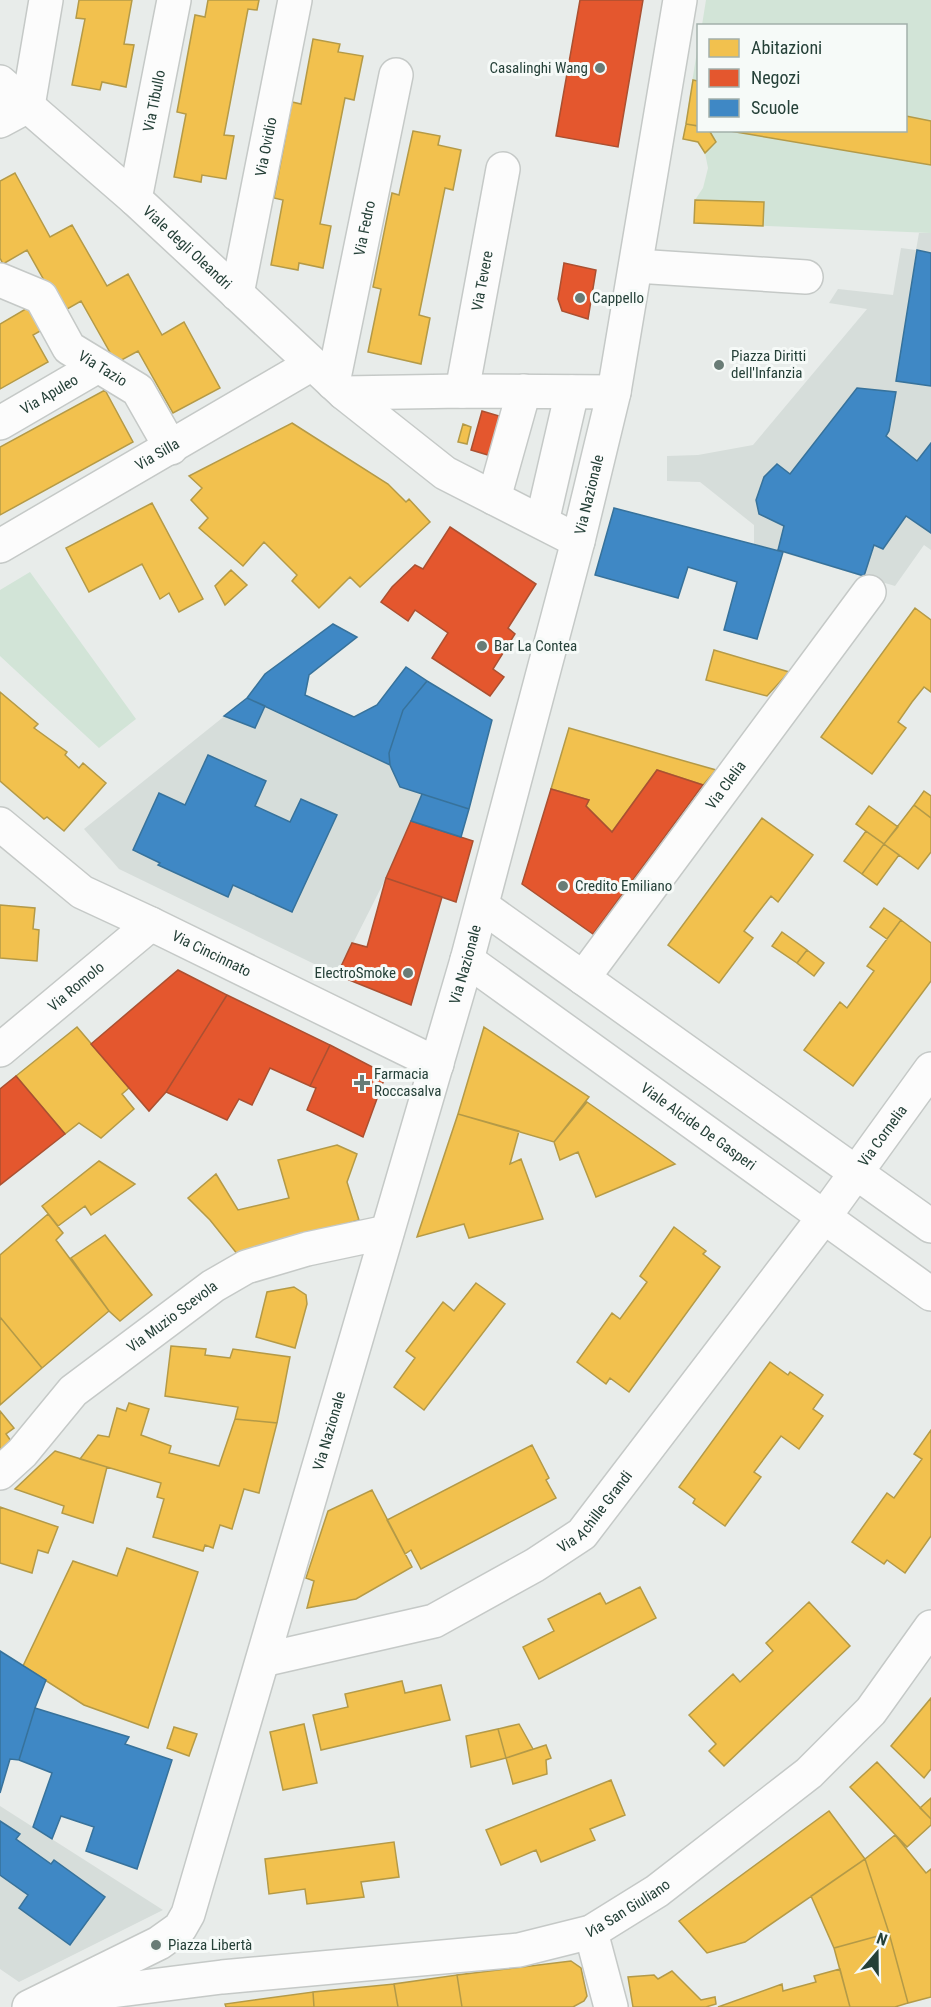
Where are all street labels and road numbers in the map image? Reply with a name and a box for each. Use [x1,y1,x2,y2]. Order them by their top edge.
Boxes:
street label: Via Tibullo [139,68,169,133]
street label: Via Ovidio [251,116,281,178]
street label: Via Fedro [350,199,379,257]
street label: Viale degli Oleandri [139,202,235,293]
street label: Via Tevere [468,249,497,313]
street label: Via Tazio [75,347,130,390]
street label: Via Apuleo [17,371,81,418]
street label: Via Silla [132,434,182,474]
street label: Via Nazionale [571,453,608,536]
street label: Via Clelia [702,757,750,813]
street label: Via Nazionale [446,923,485,1006]
street label: Via Cincinnato [169,927,254,981]
street label: Via Romolo [44,958,108,1015]
street label: Viale Alcide De Gasperi [637,1079,760,1174]
street label: Via Cornelia [854,1102,911,1170]
street label: Via Muzio Scevola [123,1277,221,1356]
street label: Via Nazionale [309,1389,349,1473]
street label: Via Achille Grandi [554,1467,636,1557]
street label: Via San Giuliano [584,1875,674,1942]

